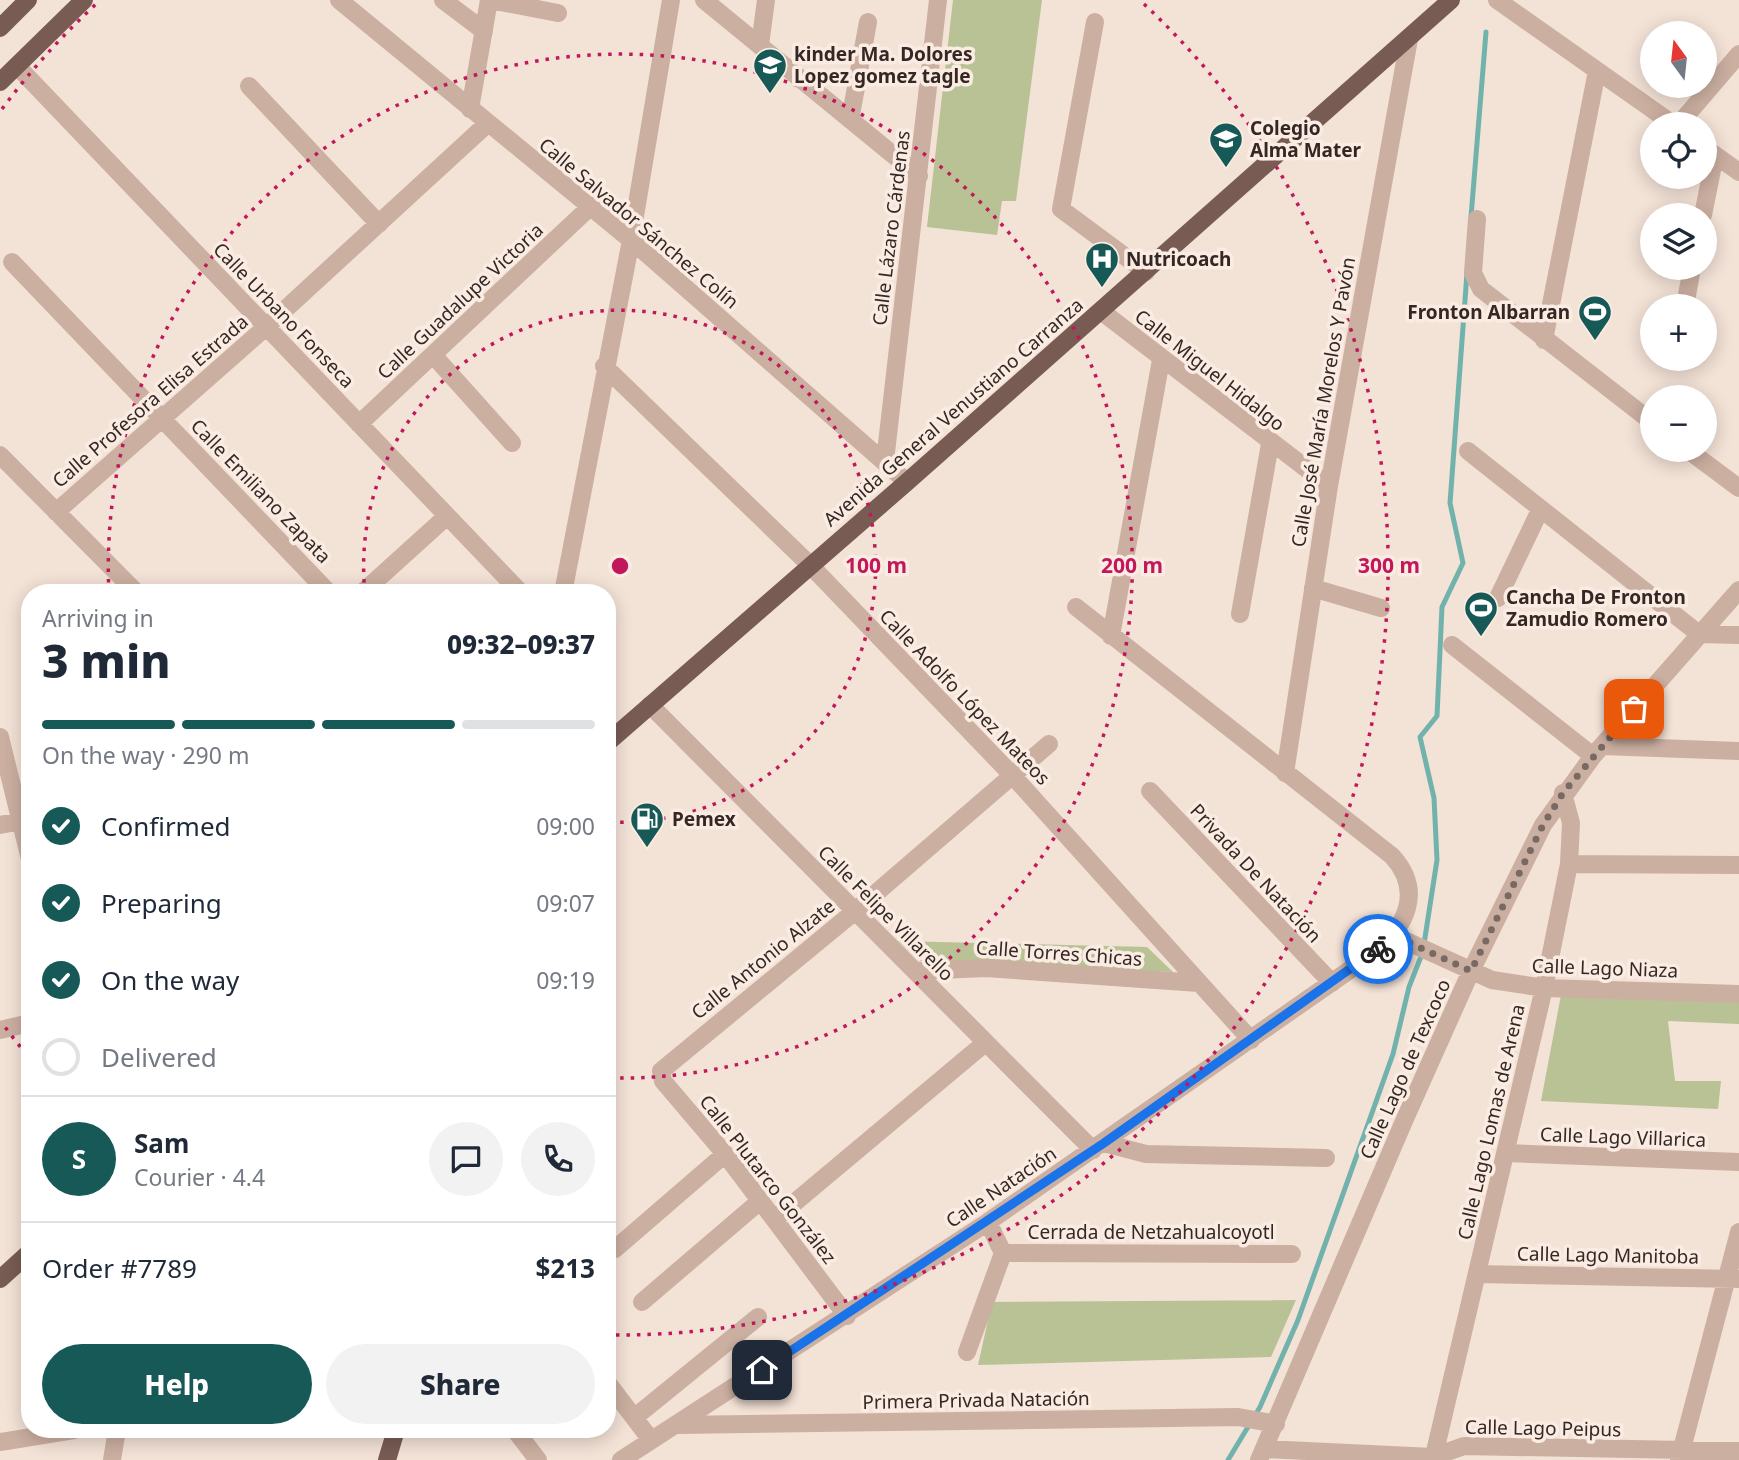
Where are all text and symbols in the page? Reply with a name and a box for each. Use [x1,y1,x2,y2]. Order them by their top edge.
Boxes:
north arrow [1640,21,1717,98]
map controls [1640,21,1717,462]
place label: kinder Ma. Dolores Lopez gomez tagle [794,41,973,89]
school or university icon: kinder Ma. Dolores Lopez gomez tagle [751,46,789,95]
button: locate [1640,112,1717,189]
place label: Colegio Alma Mater [1250,115,1362,163]
school or university icon: Colegio Alma Mater [1207,120,1245,169]
street label: Calle Lázaro Cárdenas [866,129,916,327]
street label: Calle Salvador Sánchez Colín [534,132,744,314]
button: layers [1640,203,1717,280]
street label: Calle Guadalupe Victoria [371,217,549,385]
street label: Calle Urbano Fonseca [208,237,360,393]
hospital icon: Nutricoach [1083,240,1121,289]
place label: Nutricoach [1126,246,1231,272]
street label: Calle José María Morelos Y Pavón [1285,255,1361,549]
street label: Avenida General Venustiano Carranza [818,292,1088,532]
sports icon: Fronton Albarran [1576,293,1614,342]
button: + [1640,294,1717,371]
place label: Fronton Albarran [1407,299,1570,325]
street label: Calle Miguel Hidalgo [1130,303,1290,437]
street label: Calle Profesora Elisa Estrada [47,309,253,493]
button: − [1640,385,1717,462]
street label: Calle Emiliano Zapata [185,413,337,569]
text: 100 m [845,551,907,579]
text: 200 m [1101,551,1163,579]
text: 300 m [1358,551,1420,579]
centre of rings [608,554,632,578]
place label: Cancha De Fronton Zamudio Romero [1506,584,1686,632]
sports icon: Cancha De Fronton Zamudio Romero [1462,589,1500,638]
text: Arriving in [42,602,154,634]
street label: Calle Adolfo López Mateos [874,603,1056,791]
text: 09:32–09:37 [447,626,595,662]
text: 3 min [42,629,171,691]
pin [1604,679,1664,739]
icon: bag [1615,690,1653,728]
text: On the way · 290 m [42,739,249,771]
street label: Privada De Natación [1185,798,1327,948]
fuel station icon: Pemex [628,800,666,849]
place label: Pemex [672,806,736,832]
icon: check [42,807,80,845]
text: Confirmed [101,808,231,844]
text: 09:00 [536,810,595,842]
street label: Calle Felipe Villarello [812,839,960,987]
icon: check [42,884,80,922]
text: Preparing [101,885,222,921]
text: 09:07 [536,887,595,919]
street label: Calle Antonio Alzate [686,893,840,1025]
courier [1343,914,1413,984]
icon: bike [1359,930,1397,968]
street label: Calle Torres Chicas [975,934,1143,972]
street label: Calle Lago Niaza [1531,952,1679,984]
icon: check [42,961,80,999]
text: On the way [101,962,239,998]
text: 09:19 [536,964,595,996]
street label: Calle Lago de Texcoco [1354,975,1456,1163]
street label: Calle Lago Lomas de Arena [1451,1002,1531,1242]
text: Delivered [101,1039,217,1075]
street label: Calle Plutarco González [694,1089,842,1269]
street label: Calle Lago Villarica [1540,1121,1706,1153]
button: chat [429,1122,503,1196]
button: phone [521,1122,595,1196]
text: Sam [134,1125,189,1161]
street label: Calle Natación [941,1140,1061,1234]
text: S [72,1141,86,1177]
text: Courier · 4.4 [134,1161,265,1193]
street label: Cerrada de Netzahualcoyotl [1027,1219,1275,1245]
street label: Calle Lago Manitoba [1517,1240,1699,1270]
text: Order #7789 [42,1250,197,1286]
text: $213 [536,1250,595,1286]
pin [732,1340,792,1400]
button: Help [42,1344,312,1424]
button: Share [326,1344,595,1424]
icon: home [743,1351,781,1389]
street label: Primera Privada Natación [862,1385,1090,1415]
street label: Calle Lago Peipus [1465,1414,1621,1442]

